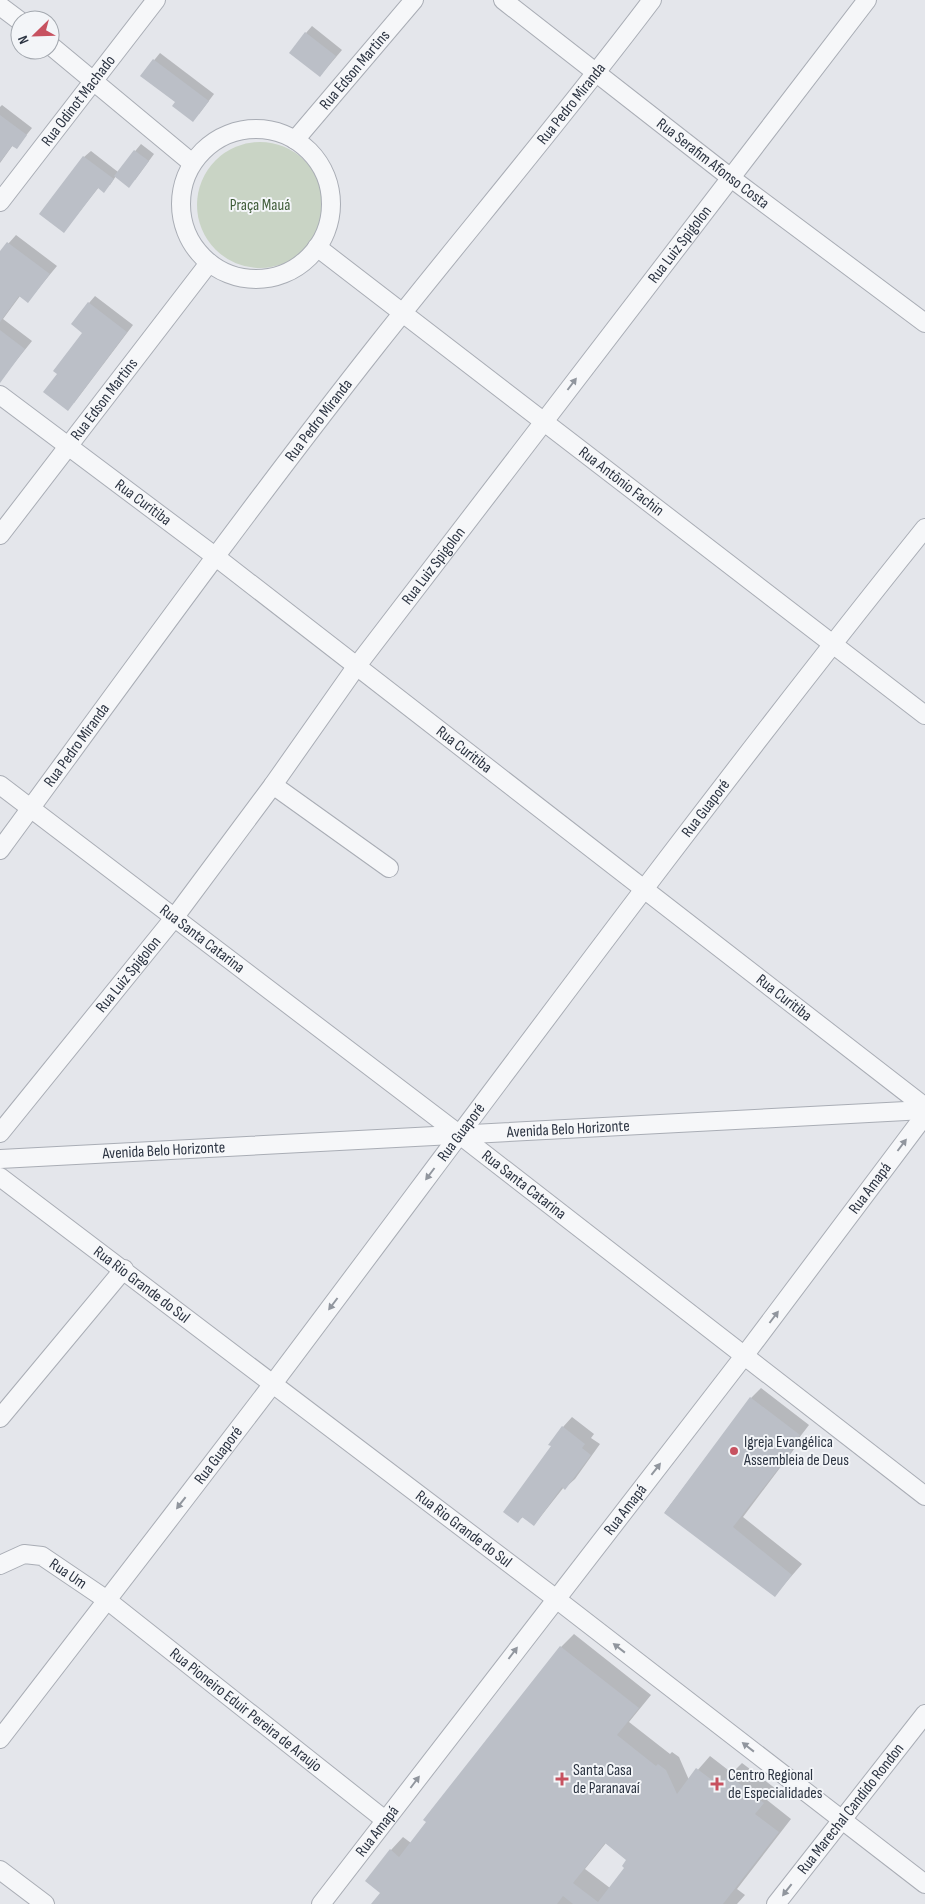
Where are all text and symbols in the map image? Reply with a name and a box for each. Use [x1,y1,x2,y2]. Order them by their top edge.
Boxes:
north arrow [10,10,60,60]
street label: Rua Edson Martins [315,26,394,114]
text: N [14,33,33,47]
street label: Rua Odinot Machado [37,51,119,150]
street label: Rua Pedro Miranda [533,59,609,148]
street label: Rua Serafim Afonso Costa [653,114,773,213]
park label: Praça Mauá [230,196,290,215]
street label: Rua Luiz Spigolon [644,202,715,287]
street label: Rua Edson Martins [67,354,142,444]
street label: Rua Pedro Miranda [281,375,356,465]
one-way arrow [567,378,578,391]
street label: Rua Antônio Fachin [575,442,668,520]
street label: Rua Curitiba [111,475,175,530]
street label: Rua Luiz Spigolon [398,523,469,608]
street label: Rua Pedro Miranda [40,700,114,791]
street label: Rua Curitiba [432,722,496,777]
street label: Rua Guaporé [678,776,734,841]
street label: Rua Santa Catarina [156,900,248,977]
street label: Rua Luiz Spigolon [92,932,165,1016]
street label: Rua Curitiba [752,970,816,1025]
street label: Rua Guaporé [433,1099,489,1165]
street label: Avenida Belo Horizonte [505,1116,630,1142]
street label: Avenida Belo Horizonte [101,1138,226,1163]
one-way arrow [897,1139,908,1152]
street label: Rua Santa Catarina [478,1146,570,1223]
street label: Rua Amapá [845,1159,895,1218]
one-way arrow [425,1167,436,1180]
street label: Rua Rio Grande do Sul [90,1242,194,1327]
one-way arrow [328,1297,338,1311]
one-way arrow [768,1311,779,1324]
street label: Rua Guaporé [190,1423,246,1488]
place label: Igreja Evangélica Assembleia de Deus [743,1433,849,1470]
marker: Igreja Evangélica Assembleia de Deus [728,1445,740,1457]
one-way arrow [651,1462,661,1476]
street label: Rua Amapá [600,1481,651,1539]
street label: Rua Rio Grande do Sul [412,1486,516,1571]
one-way arrow [176,1496,187,1509]
street label: Rua Um [46,1554,90,1593]
one-way arrow [613,1642,626,1653]
street label: Rua Pioneiro Eduir Pereira de Araujo [166,1644,326,1776]
one-way arrow [508,1647,519,1660]
street label: Rua Marechal Candido Rondon [793,1739,908,1878]
one-way arrow [741,1742,755,1752]
place label: Santa Casa de Paranavaí [573,1761,640,1798]
place label: Centro Regional de Especialidades [728,1766,823,1803]
marker: Santa Casa de Paranavaí [555,1772,569,1786]
one-way arrow [409,1776,420,1789]
marker: Centro Regional de Especialidades [710,1777,724,1791]
street label: Rua Amapá [352,1802,403,1860]
one-way arrow [782,1883,792,1897]

